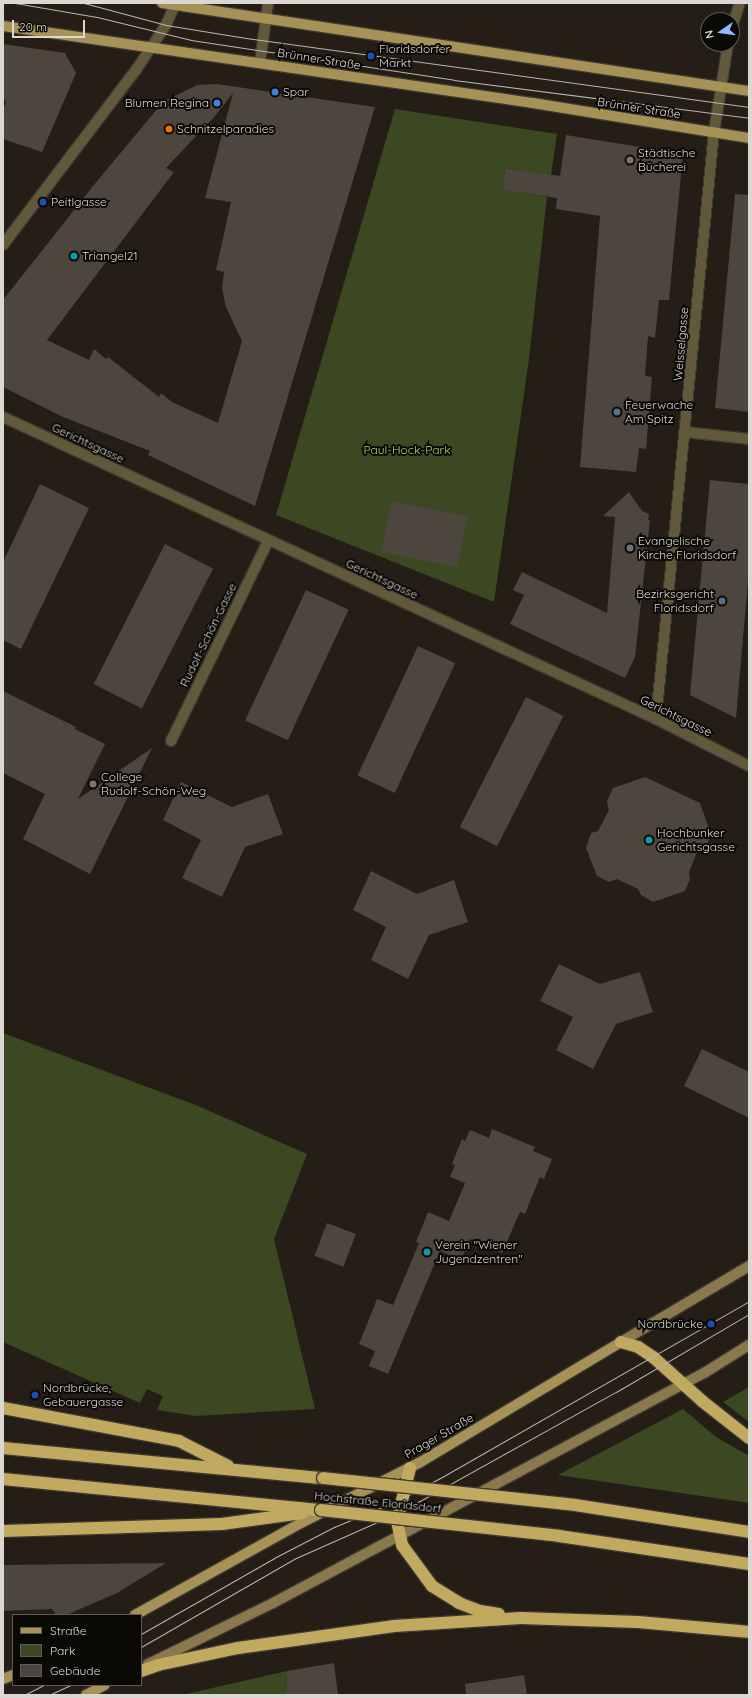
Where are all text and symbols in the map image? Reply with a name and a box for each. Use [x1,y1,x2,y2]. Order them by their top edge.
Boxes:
scale bar [14,12,87,38]
north arrow [700,12,740,52]
text: 20 m [19,19,47,34]
text: N [702,29,717,40]
place label: Floridsdorfer Markt [379,42,450,70]
street label: Brünner Straße [276,45,362,73]
marker: Floridsdorfer Markt [366,51,376,61]
place label: Spar [283,85,309,99]
marker: Spar [270,87,280,97]
street label: Brünner Straße [596,94,682,122]
place label: Blumen Regina [125,96,209,110]
marker: Blumen Regina [212,98,222,108]
place label: Schnitzelparadies [177,122,274,136]
marker: Schnitzelparadies [164,124,174,134]
place label: Städtische Bücherei [638,146,695,174]
marker: Städtische Bücherei [625,155,635,165]
place label: Peitlgasse [51,195,107,209]
marker: Peitlgasse [38,197,48,207]
place label: Triangel21 [82,249,138,263]
marker: Triangel21 [69,251,79,261]
street label: Weisselgasse [671,306,691,382]
place label: Feuerwache Am Spitz [625,398,693,426]
marker: Feuerwache Am Spitz [612,407,622,417]
street label: Gerichtsgasse [50,420,126,466]
park label: Paul-Hock-Park [363,443,451,457]
place label: Evangelische Kirche Floridsdorf [638,534,736,562]
marker: Evangelische Kirche Floridsdorf [625,543,635,553]
street label: Gerichtsgasse [344,556,420,602]
street label: Rudolf-Schön-Gasse [177,581,239,689]
place label: Bezirksgericht Floridsdorf [636,587,714,615]
marker: Bezirksgericht Floridsdorf [717,596,727,606]
street label: Gerichtsgasse [638,692,714,740]
place label: College Rudolf-Schön-Weg [101,770,206,798]
marker: College Rudolf-Schön-Weg [88,779,98,789]
place label: Hochbunker Gerichtsgasse [657,826,735,854]
marker: Hochbunker Gerichtsgasse [644,835,654,845]
place label: Verein "Wiener Jugendzentren" [435,1238,523,1266]
marker: Verein "Wiener Jugendzentren" [422,1247,432,1257]
place label: Nordbrücke [638,1317,703,1331]
marker: Nordbrücke [706,1319,716,1329]
place label: Nordbrücke, Gebauergasse [43,1381,123,1409]
marker: Nordbrücke, Gebauergasse [30,1390,40,1400]
street label: Prager Straße [402,1410,476,1462]
street label: Hochstraße Floridsdorf [314,1488,442,1516]
legend [12,1614,142,1686]
text: Straße [50,1623,87,1638]
text: Park [50,1643,75,1658]
text: Gebäude [50,1663,100,1678]

